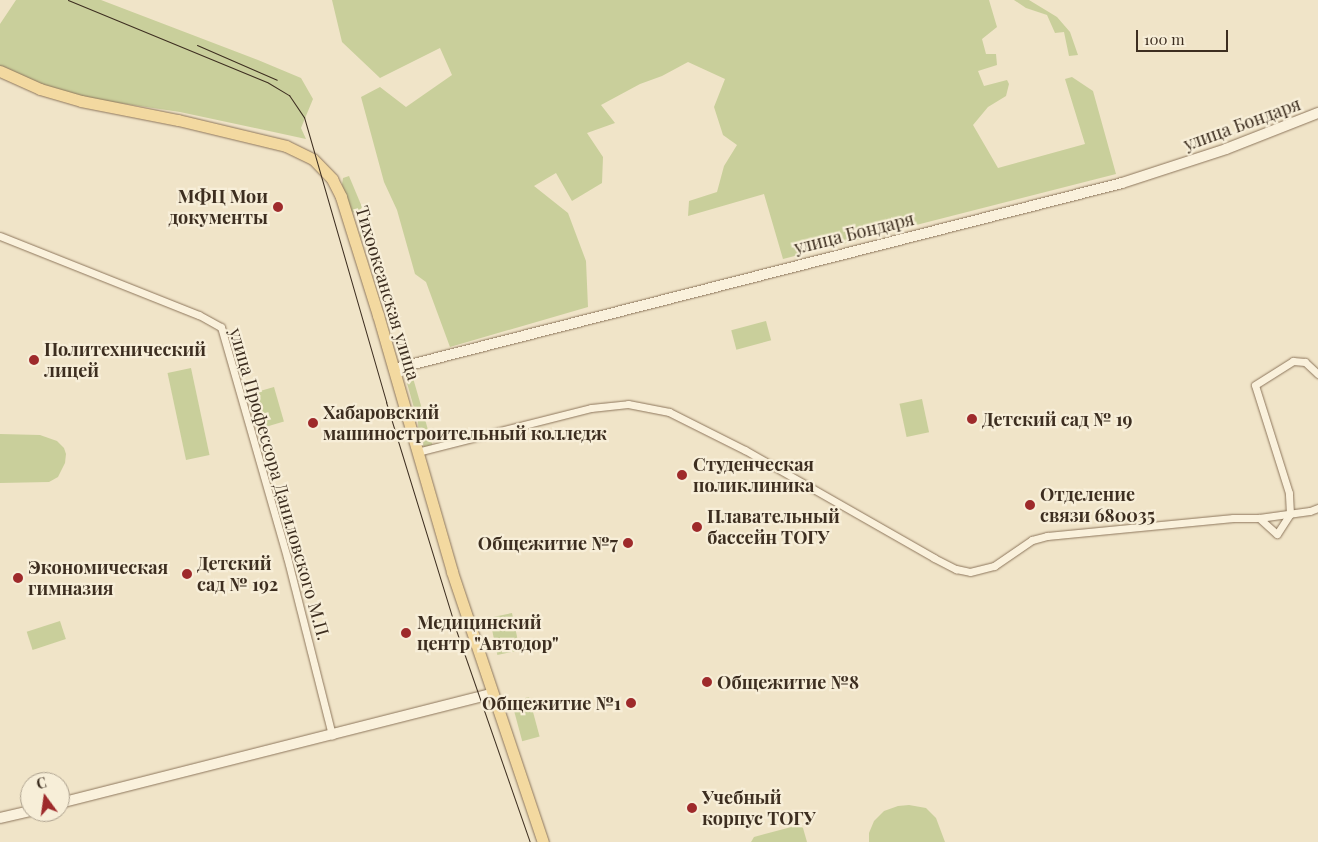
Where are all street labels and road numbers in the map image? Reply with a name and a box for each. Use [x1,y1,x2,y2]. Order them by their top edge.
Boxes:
street label: улица Бондаря [1181,93,1303,155]
street label: Тихоокеанская улица [351,203,425,383]
street label: улица Бондаря [792,208,916,258]
street label: улица Профессора Даниловского М.П. [225,325,335,643]

